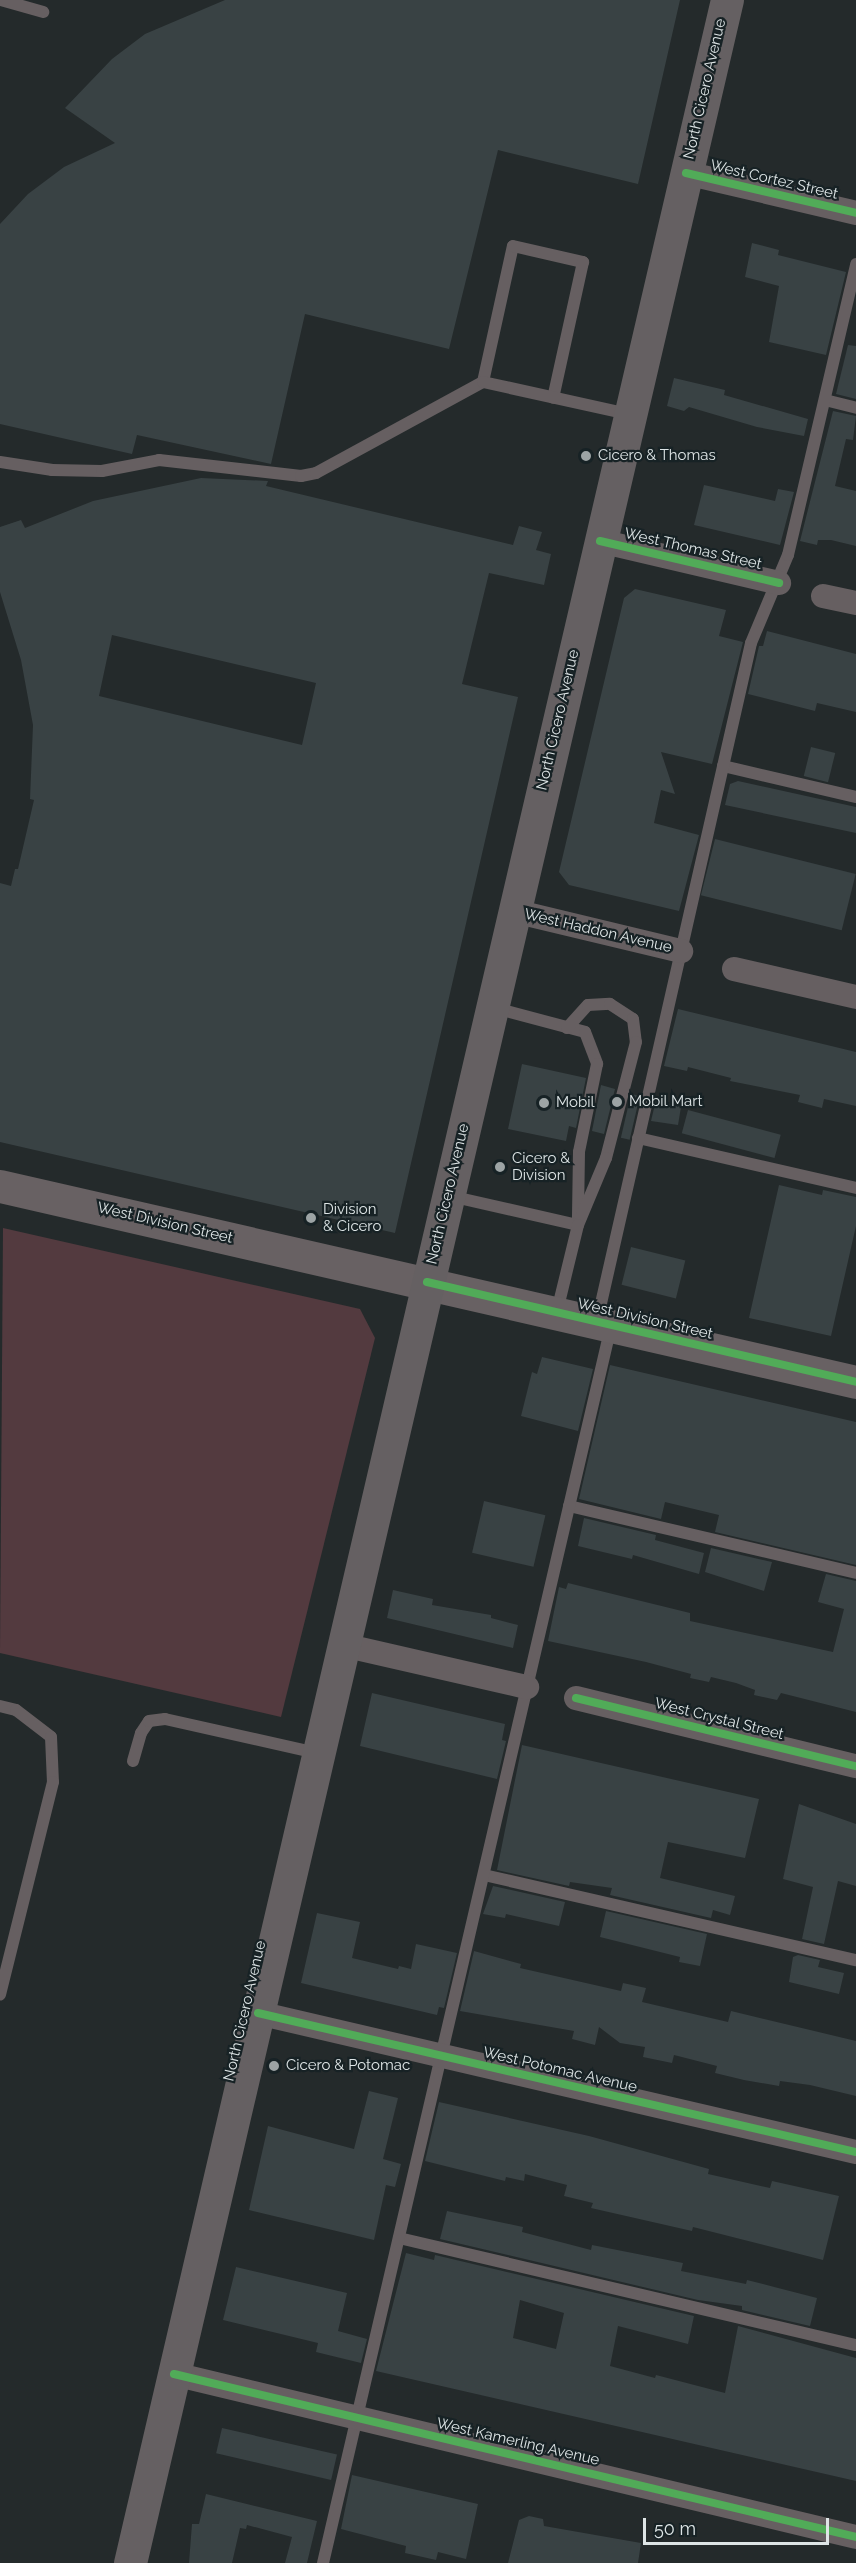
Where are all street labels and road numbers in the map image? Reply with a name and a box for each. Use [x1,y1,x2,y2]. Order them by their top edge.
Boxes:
street label: North Cicero Avenue [680,17,730,161]
street label: West Cortez Street [708,157,840,203]
street label: West Thomas Street [622,524,764,574]
street label: North Cicero Avenue [533,648,583,792]
street label: West Haddon Avenue [522,905,674,957]
street label: North Cicero Avenue [423,1122,473,1266]
street label: West Division Street [96,1199,234,1247]
street label: West Division Street [576,1295,714,1343]
street label: West Crystal Street [652,1694,786,1744]
street label: North Cicero Avenue [220,1939,270,2083]
street label: West Potomac Avenue [481,2043,639,2097]
street label: West Kamerling Avenue [435,2414,601,2470]

